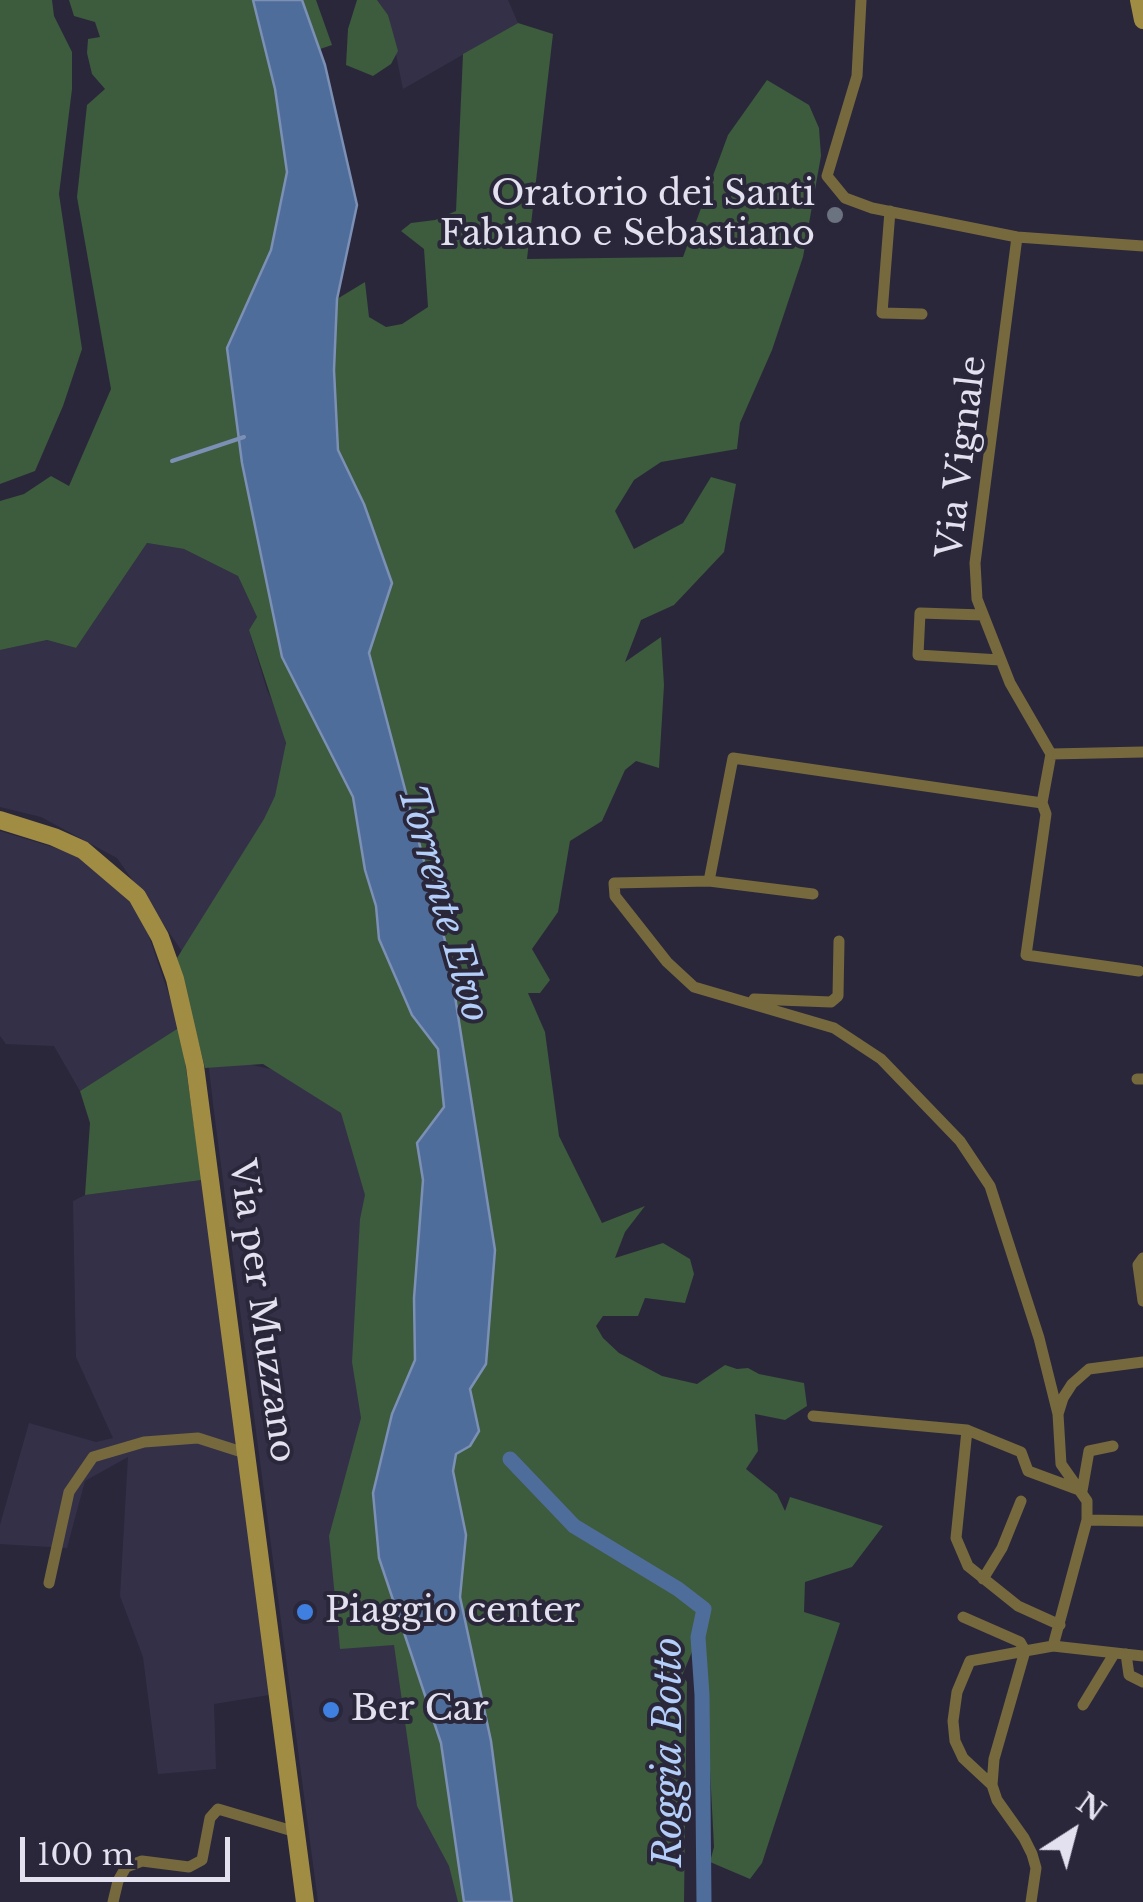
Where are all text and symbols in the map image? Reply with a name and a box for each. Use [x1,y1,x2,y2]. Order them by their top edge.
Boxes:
place label: Oratorio dei Santi Fabiano e Sebastiano [440,174,815,256]
marker: Oratorio dei Santi Fabiano e Sebastiano [824,204,846,226]
street label: Via Vignale [930,353,996,561]
water label: Torrente Elvo [386,780,498,1028]
street label: Via per Muzzano [219,1157,303,1465]
place label: Piaggio center [325,1591,580,1633]
marker: Piaggio center [294,1601,316,1623]
water label: Roggia Botto [647,1637,693,1867]
place label: Ber Car [351,1689,489,1731]
marker: Ber Car [320,1699,342,1721]
north arrow [1023,1782,1123,1882]
text: N [1070,1785,1112,1829]
scale bar [25,1817,235,1879]
text: 100 m [37,1836,134,1873]

